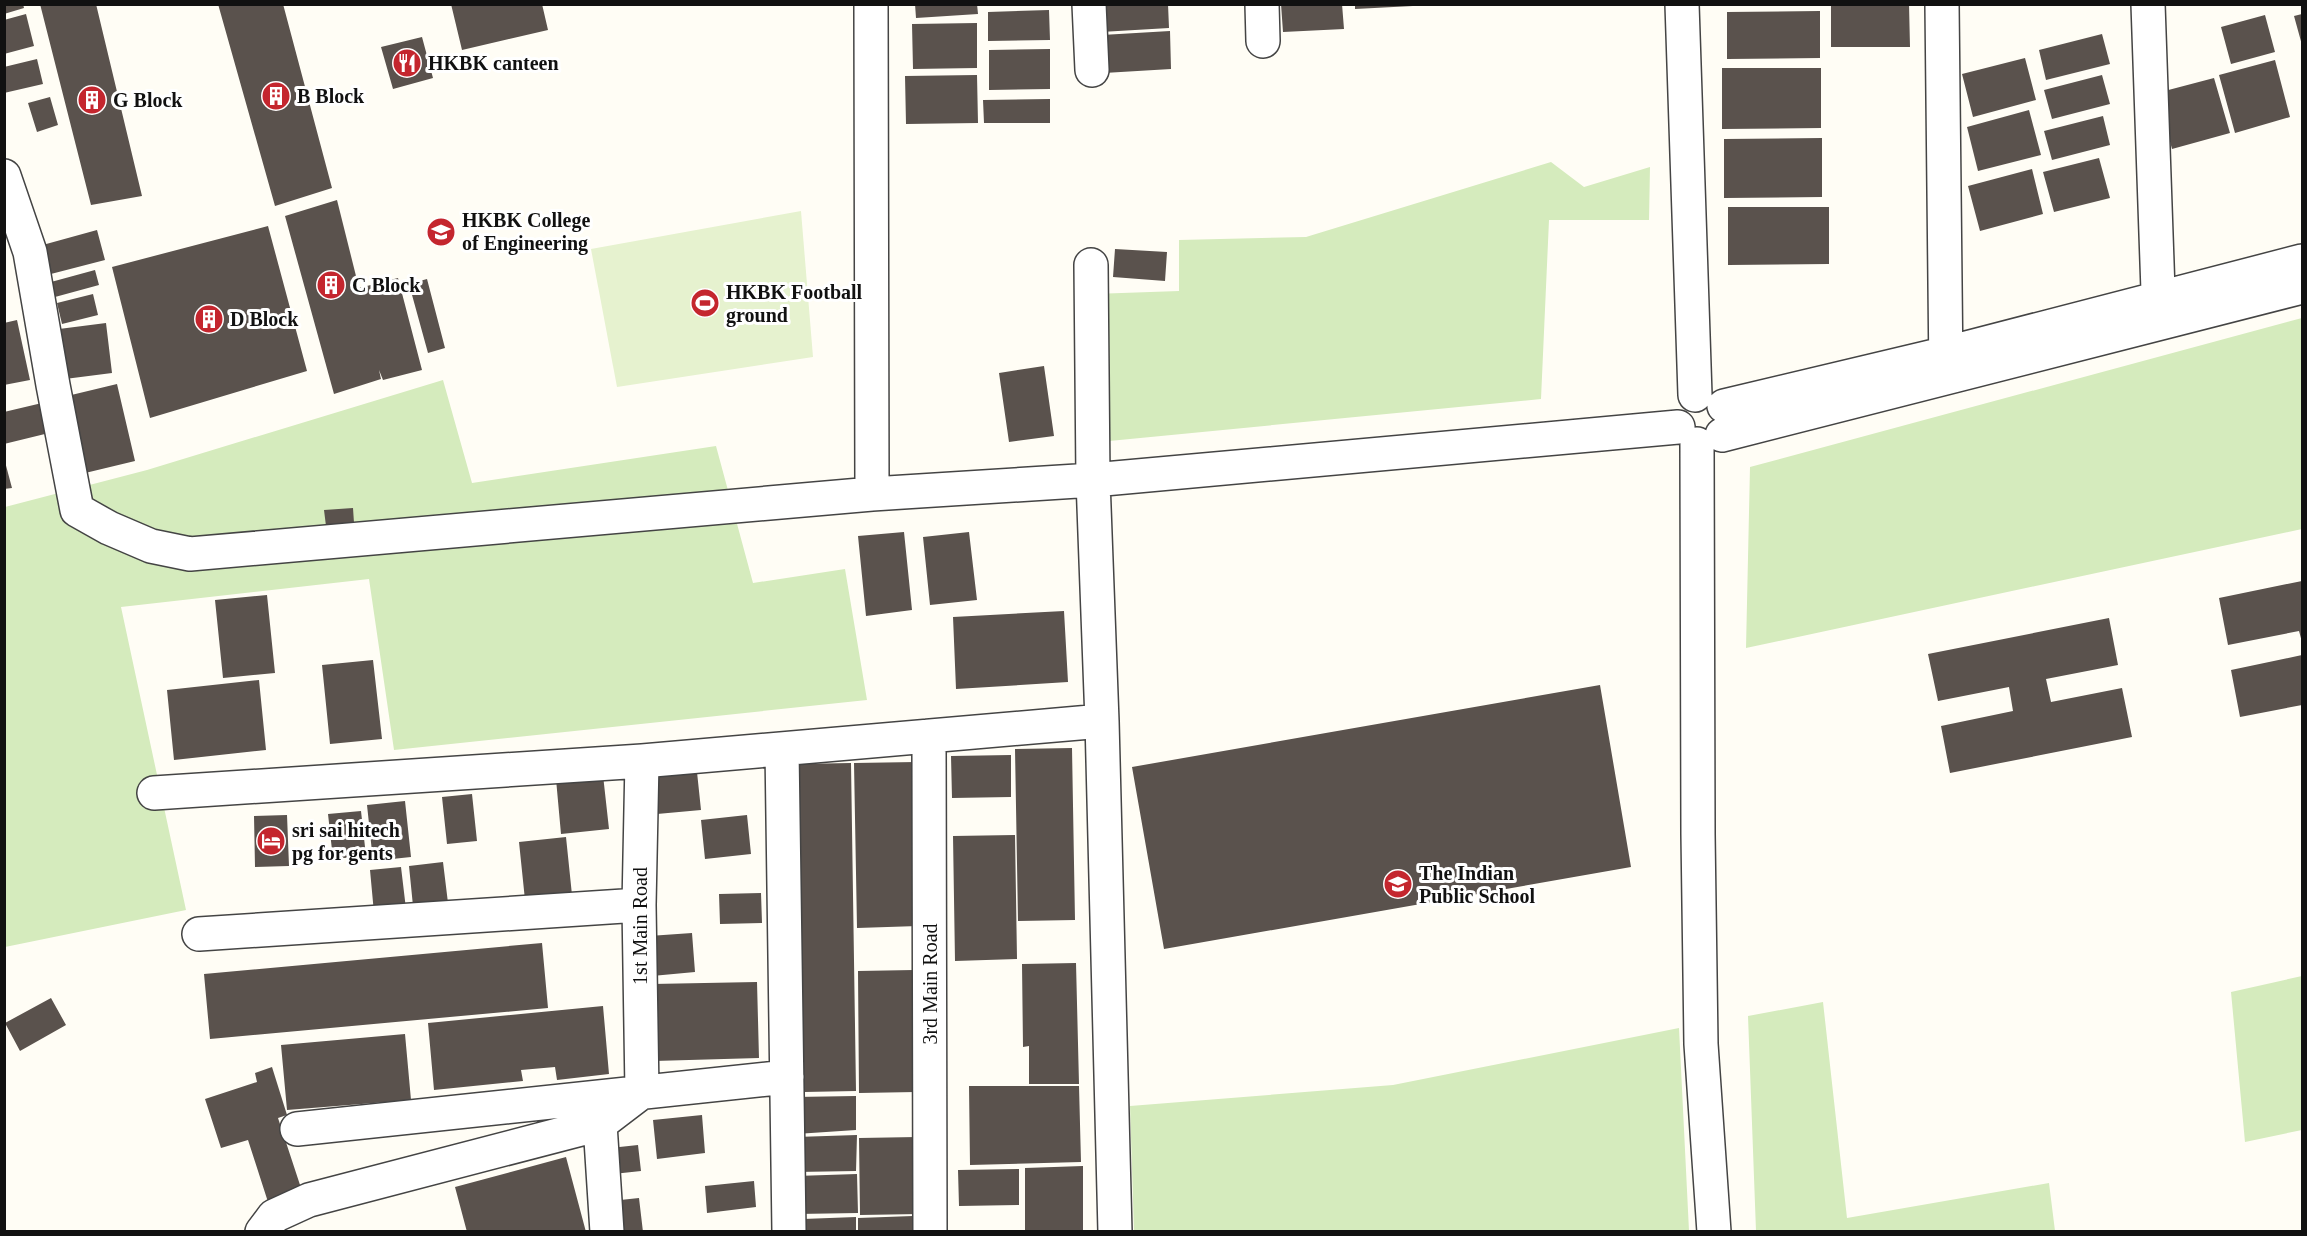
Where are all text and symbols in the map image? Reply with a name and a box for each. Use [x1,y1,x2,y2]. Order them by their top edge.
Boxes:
restaurant icon: HKBK canteen [391,47,423,79]
place label: HKBK canteen [428,52,559,74]
building icon: B Block [260,80,292,112]
building icon: G Block [76,84,108,116]
place label: B Block [297,85,365,107]
place label: G Block [113,89,183,111]
place label: HKBK College of Engineering [462,209,590,255]
school or university icon: HKBK College of Engineering [425,216,457,248]
building icon: C Block [315,269,347,301]
place label: C Block [352,274,421,296]
place label: HKBK Football ground [726,281,863,327]
sports icon: HKBK Football ground [689,287,721,319]
building icon: D Block [193,303,225,335]
place label: D Block [230,308,299,330]
place label: sri sai hitech pg for gents [292,819,400,865]
hotel icon: sri sai hitech pg for gents [255,825,287,857]
place label: The Indian Public School [1419,862,1536,907]
street label: 1st Main Road [629,867,651,985]
school or university icon: The Indian Public School [1382,868,1414,900]
street label: 3rd Main Road [919,923,941,1045]

